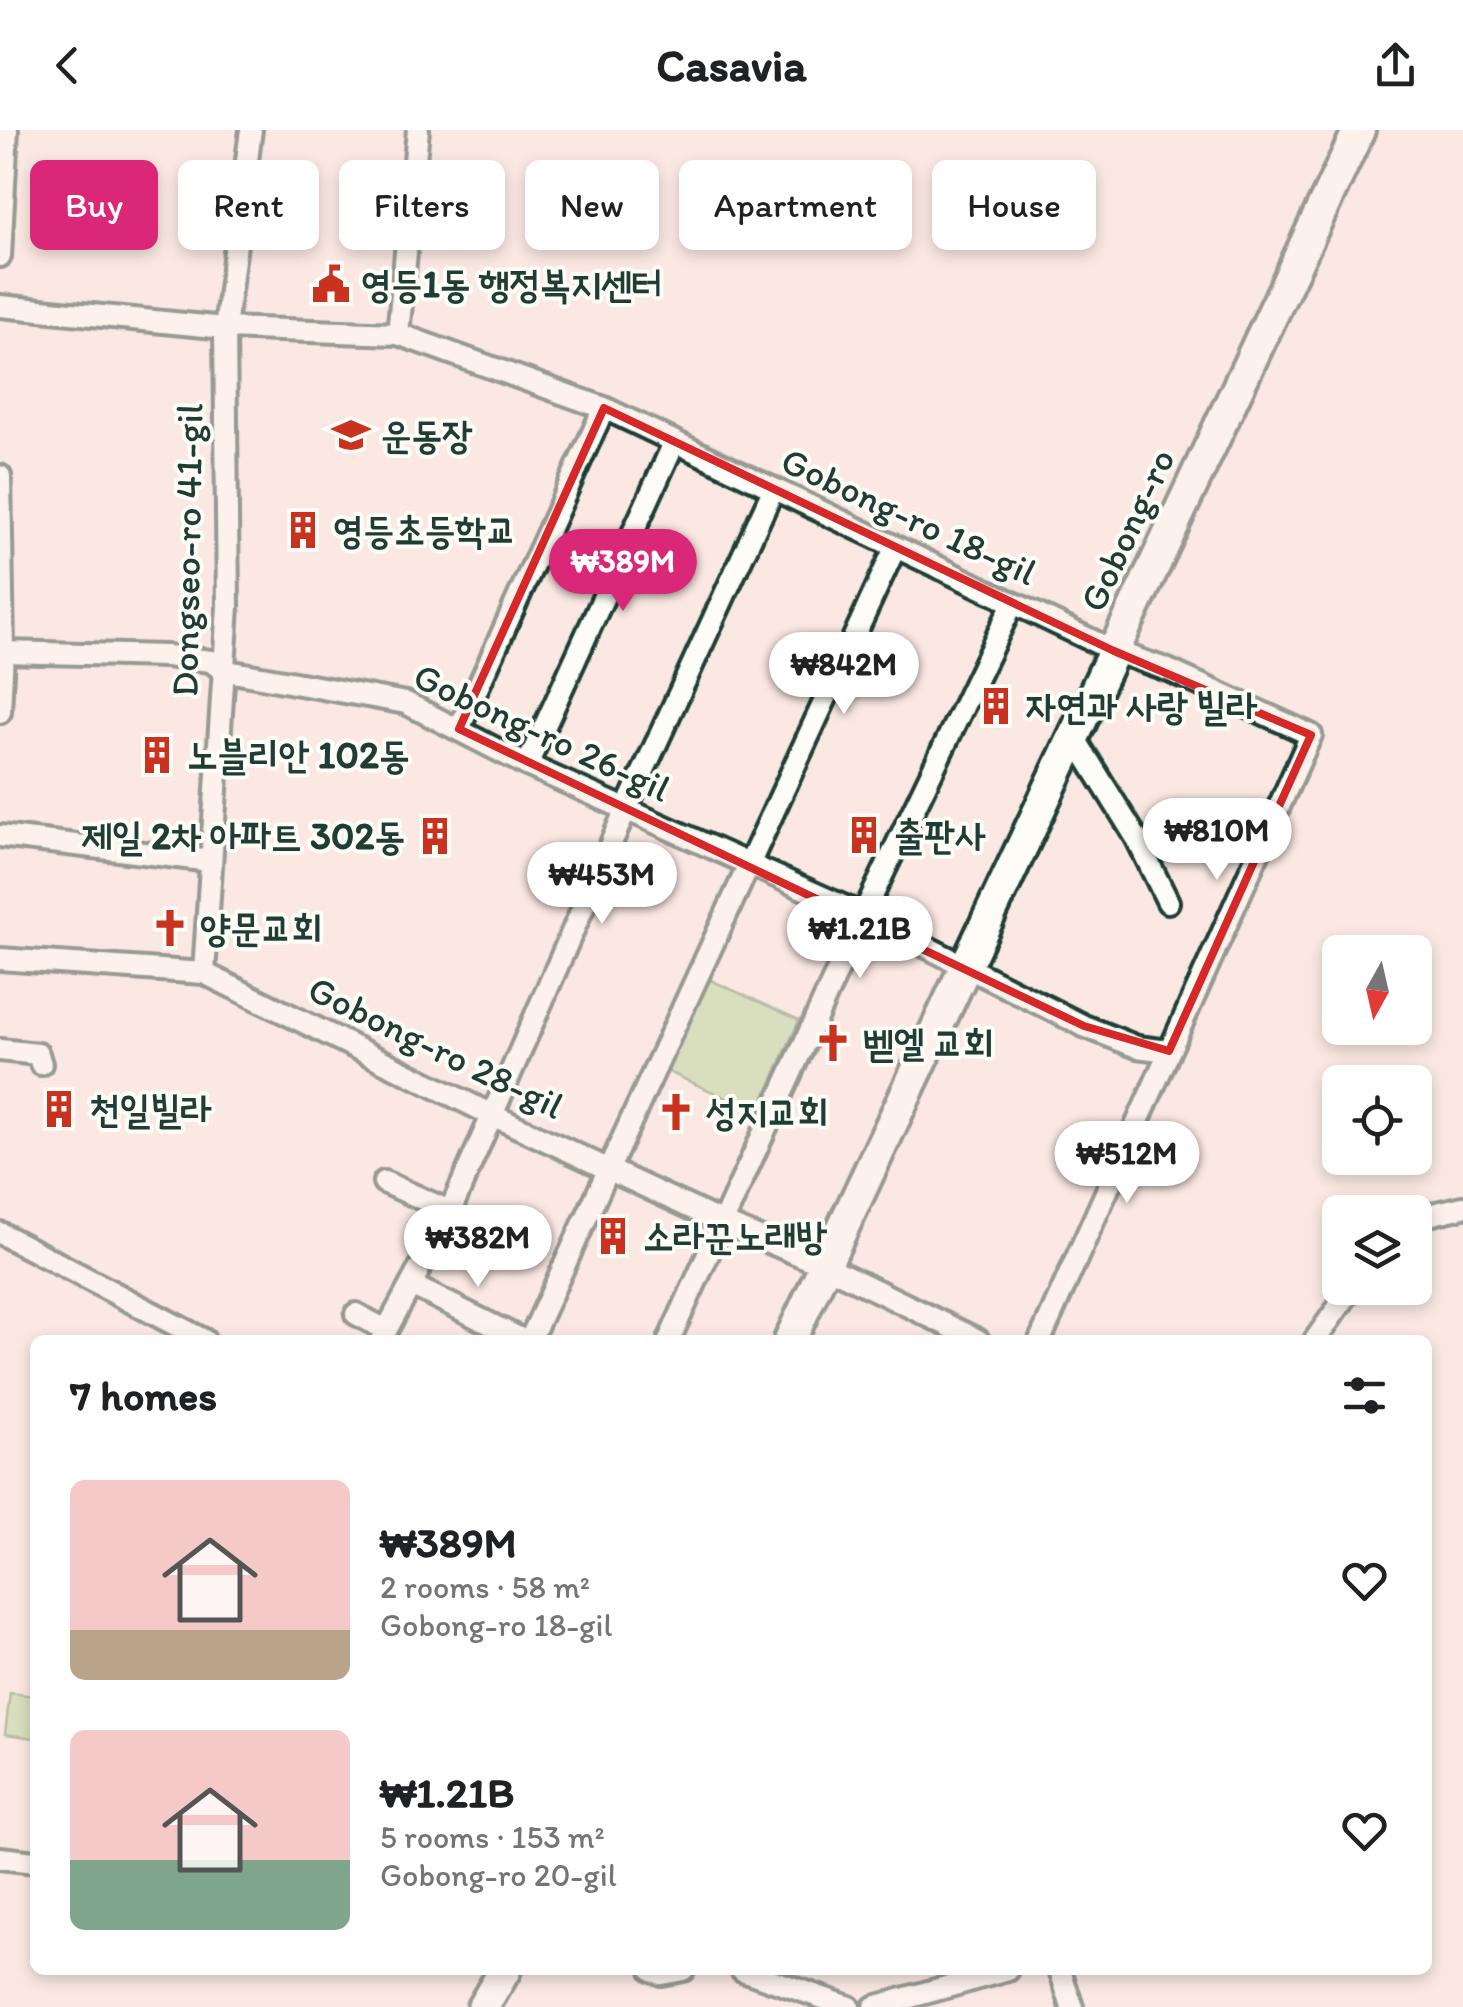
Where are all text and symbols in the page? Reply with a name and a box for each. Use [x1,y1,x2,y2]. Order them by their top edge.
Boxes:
icon: back [40,38,95,93]
text: Casavia [656,38,807,92]
icon: share [1368,38,1423,93]
chip: Buy [30,160,158,250]
chip: Rent [178,160,319,250]
chip: Filters [339,160,505,250]
chip: New [525,160,659,250]
chip: Apartment [679,160,912,250]
chip: House [932,160,1096,250]
place label: 영등1동 행정복지센터 [361,261,662,307]
public building icon: 영등1동 행정복지센터 [310,263,352,305]
street label: Dongseo-ro 41-gil [161,403,213,697]
place label: 운동장 [381,412,473,458]
school or university icon: 운동장 [330,414,372,456]
street label: Gobong-ro 18-gil [774,437,1044,595]
street label: Gobong-ro [1069,441,1185,619]
place label: 영등초등학교 [333,507,516,553]
building icon: 영등초등학교 [282,509,324,551]
pin: ₩389M [553,529,693,614]
text: ₩389M [571,542,675,580]
pin: ₩842M [774,632,914,717]
text: ₩842M [791,645,897,683]
street label: Gobong-ro 26-gil [406,652,678,812]
place label: 자연과 사랑 빌라 [1026,683,1258,729]
building icon: 자연과 사랑 빌라 [975,685,1017,727]
place label: 노블리안 102동 [187,732,409,778]
building icon: 노블리안 102동 [136,734,178,776]
pin: ₩810M [1147,798,1287,883]
text: ₩810M [1165,811,1269,849]
place label: 출판사 [894,812,986,858]
place label: 제일 2차 아파트 302동 [81,813,405,859]
building icon: 출판사 [843,814,885,856]
building icon: 제일 2차 아파트 302동 [414,815,456,857]
pin: ₩453M [532,842,672,927]
text: ₩453M [549,855,655,893]
pin: ₩1.21B [779,896,941,981]
place label: 양문교회 [200,905,322,951]
church icon: 양문교회 [149,907,191,949]
text: ₩1.21B [809,909,911,947]
north arrow [1322,935,1432,1045]
map controls [1322,935,1432,1305]
street label: Gobong-ro 28-gil [301,965,571,1129]
place label: 벧엘 교회 [863,1020,994,1066]
church icon: 벧엘 교회 [812,1022,854,1064]
button: locate [1322,1065,1432,1175]
place label: 천일빌라 [89,1086,212,1132]
building icon: 천일빌라 [38,1088,80,1130]
place label: 성지교회 [706,1089,828,1135]
church icon: 성지교회 [655,1091,697,1133]
pin: ₩512M [1057,1121,1197,1206]
text: ₩512M [1077,1134,1178,1172]
button: layers [1322,1195,1432,1305]
pin: ₩382M [408,1205,548,1290]
place label: 소라꾼노래방 [643,1213,827,1259]
building icon: 소라꾼노래방 [592,1215,634,1257]
text: ₩382M [426,1218,530,1256]
icon: filters [1337,1368,1392,1423]
text: 7 homes [70,1370,217,1421]
text: ₩389M [380,1517,517,1568]
icon: home [150,1520,270,1640]
icon: heart [1337,1553,1392,1608]
text: 2 rooms · 58 m² [380,1568,590,1606]
text: Gobong-ro 18-gil [380,1606,613,1644]
text: ₩1.21B [380,1767,514,1818]
icon: home [150,1770,270,1890]
icon: heart [1337,1803,1392,1858]
text: 5 rooms · 153 m² [380,1818,605,1856]
text: Gobong-ro 20-gil [380,1856,617,1894]

